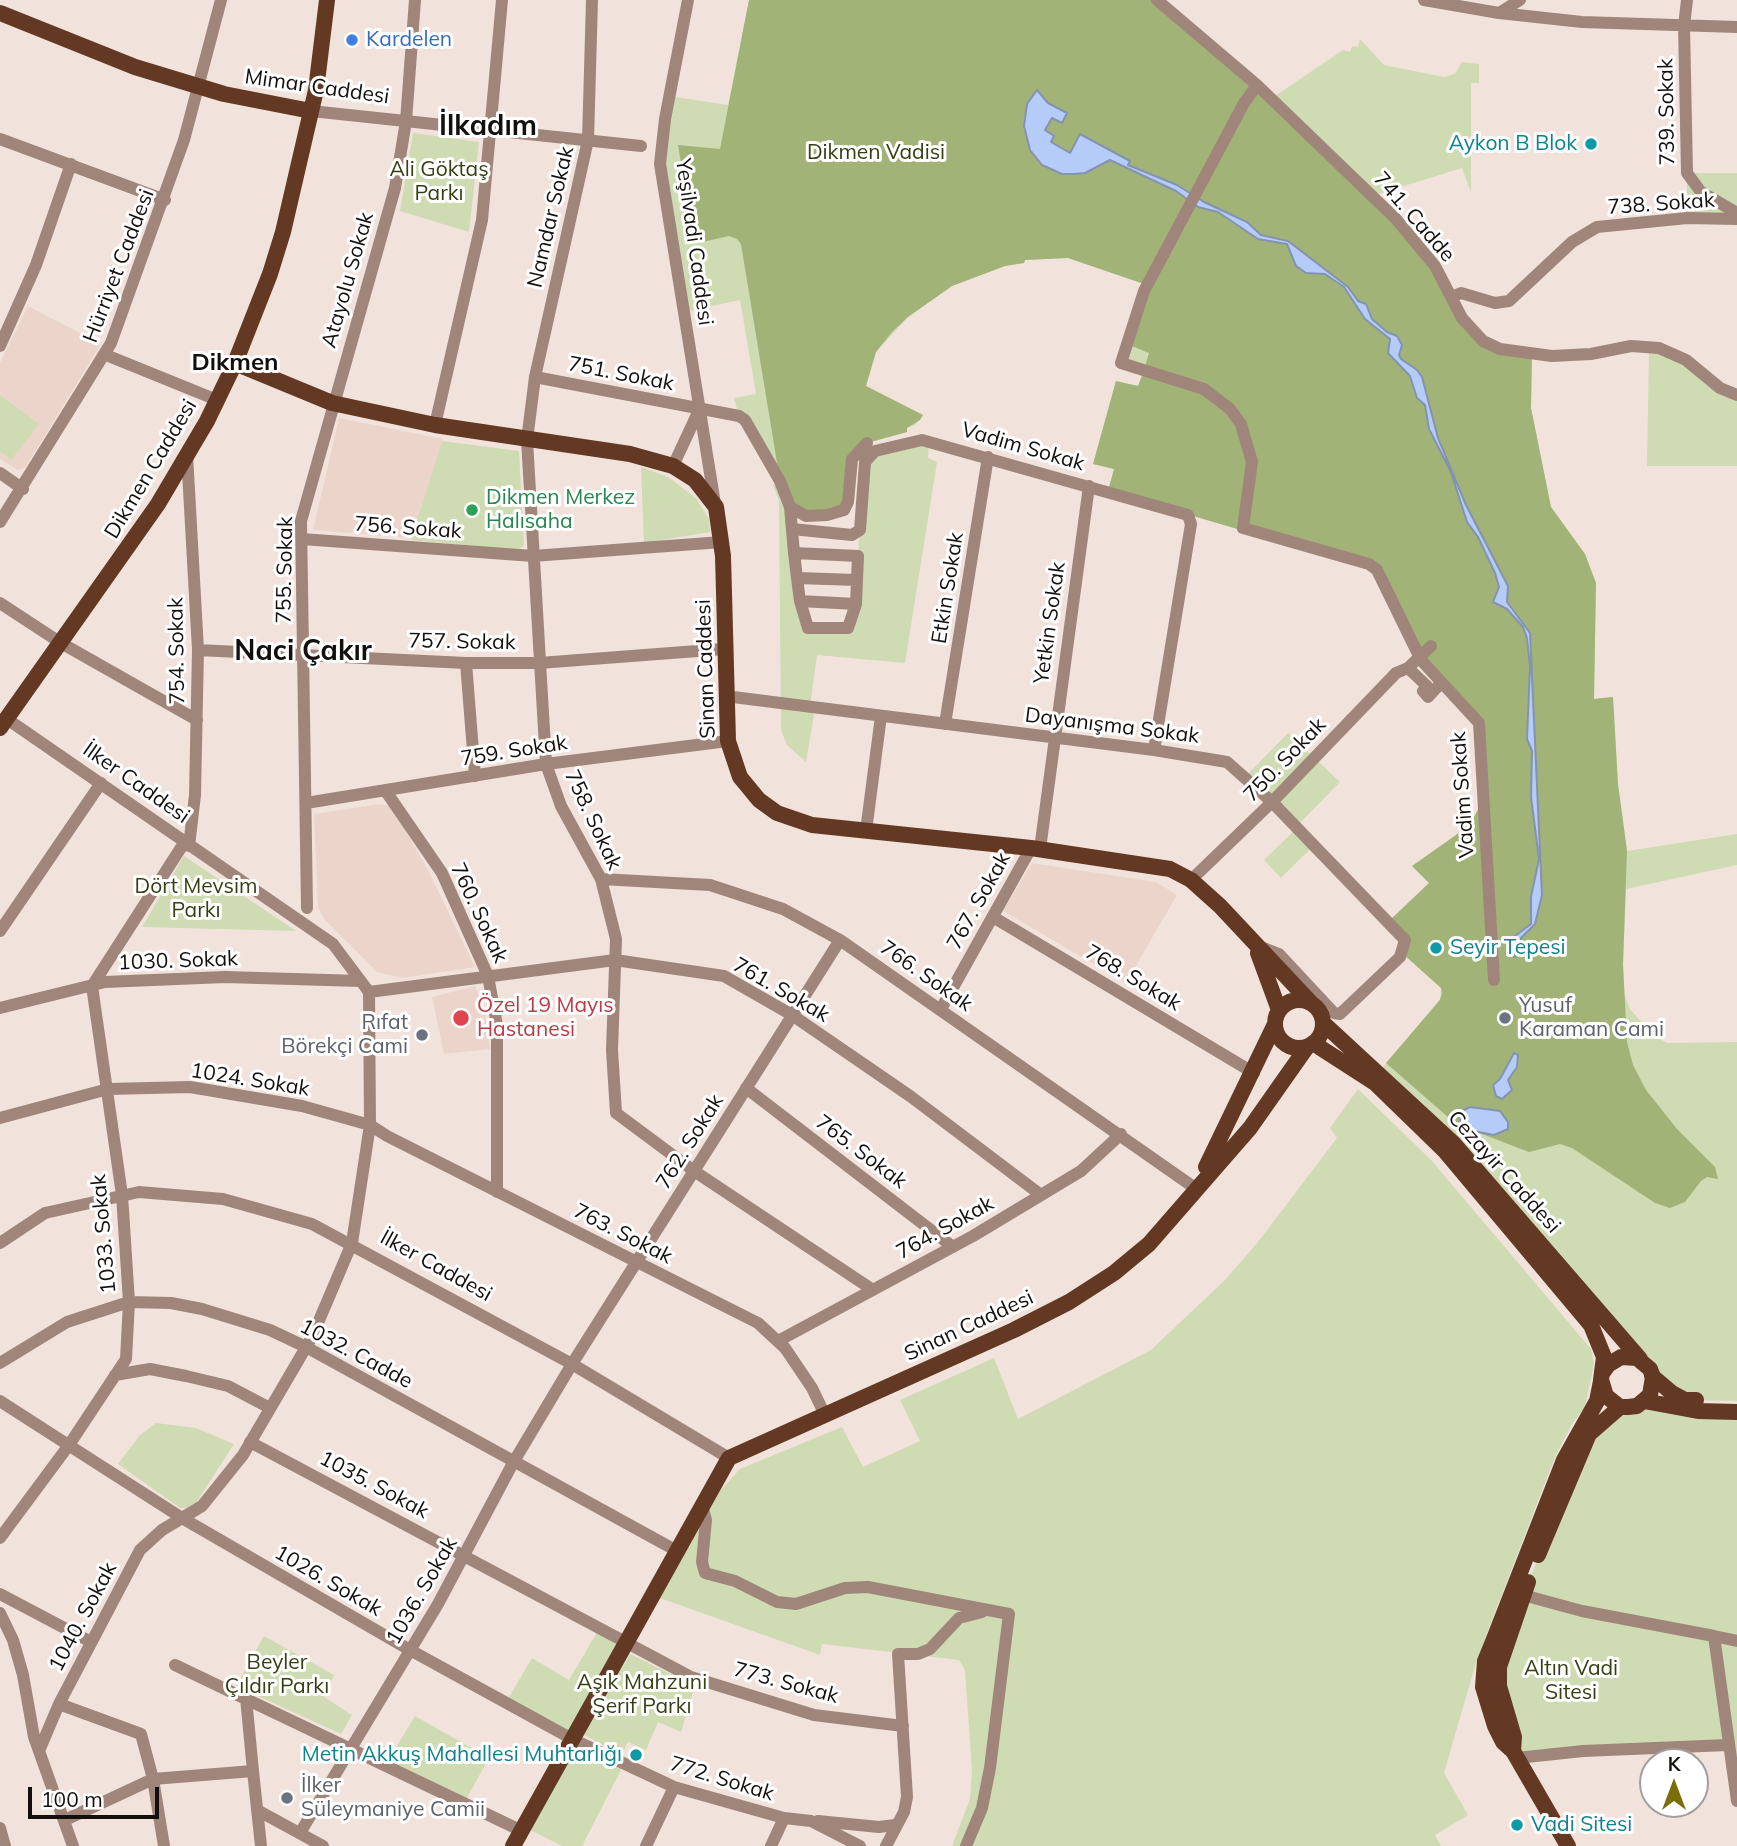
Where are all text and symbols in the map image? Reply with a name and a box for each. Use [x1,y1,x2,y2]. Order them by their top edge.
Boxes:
place label: Kardelen [366,27,452,53]
marker: Kardelen [344,32,360,48]
street label: 739. Sokak [1653,58,1681,166]
street label: Mimar Caddesi [243,64,391,110]
district label: İlkadım [439,110,537,144]
place label: Aykon B Blok [1449,131,1577,157]
marker: Aykon B Blok [1583,136,1599,152]
park label: Dikmen Vadisi [807,140,945,166]
street label: Namdar Sokak [523,144,579,290]
park label: Ali Göktaş Parkı [389,157,489,207]
street label: Yeşilvadi Caddesi [670,157,718,327]
street label: 741. Cadde [1368,167,1460,267]
street label: Hürriyet Caddesi [78,186,160,346]
street label: 738. Sokak [1607,188,1715,220]
street label: Atayolu Sokak [317,209,379,351]
district label: Dikmen [192,349,278,377]
street label: 751. Sokak [566,351,676,397]
street label: Dikmen Caddesi [100,395,202,543]
street label: Vadim Sokak [959,417,1087,477]
place label: Dikmen Merkez Halısaha [486,485,635,535]
marker: Dikmen Merkez Halısaha [464,502,480,518]
street label: 756. Sokak [354,512,462,544]
street label: 755. Sokak [271,516,299,624]
street label: Etkin Sokak [927,531,969,645]
street label: Yetkin Sokak [1029,561,1071,685]
street label: 754. Sokak [163,597,191,705]
street label: Sinan Caddesi [691,599,721,739]
street label: 757. Sokak [408,628,516,656]
district label: Naci Çakır [234,635,372,669]
street label: Dayanışma Sokak [1024,703,1200,749]
street label: 750. Sokak [1239,713,1331,807]
street label: 759. Sokak [459,730,569,772]
street label: Vadim Sokak [1446,731,1480,859]
street label: İlker Caddesi [78,737,194,829]
street label: 758. Sokak [559,766,627,874]
street label: 767. Sokak [942,848,1016,954]
street label: 760. Sokak [445,859,513,967]
park label: Dört Mevsim Parkı [135,874,257,924]
street label: 766. Sokak [875,935,977,1017]
place label: Seyir Tepesi [1450,935,1566,961]
street label: 768. Sokak [1081,940,1185,1016]
marker: Seyir Tepesi [1428,940,1444,956]
street label: 1030. Sokak [118,946,238,976]
street label: 761. Sokak [728,952,834,1028]
place label: Özel 19 Mayıs Hastanesi [477,993,614,1043]
place label: Yusuf Karaman Cami [1519,993,1664,1043]
marker: Özel 19 Mayıs Hastanesi [451,1008,471,1028]
place label: Rıfat Börekçi Cami [281,1010,408,1060]
marker: Yusuf Karaman Cami [1497,1010,1513,1026]
marker: Rıfat Börekçi Cami [414,1027,430,1043]
street label: 1024. Sokak [189,1058,311,1102]
street label: 762. Sokak [651,1090,729,1194]
street label: Cezayir Caddesi [1442,1106,1566,1238]
street label: 765. Sokak [811,1110,911,1194]
street label: 1033. Sokak [86,1173,122,1295]
street label: 764. Sokak [892,1191,998,1265]
street label: 763. Sokak [569,1198,677,1270]
street label: İlker Caddesi [376,1225,496,1307]
street label: Sinan Caddesi [900,1285,1038,1367]
street label: 1032. Cadde [295,1314,417,1394]
street label: 1035. Sokak [315,1446,433,1524]
street label: 1036. Sokak [381,1533,463,1649]
street label: 1026. Sokak [270,1540,386,1622]
street label: 1040. Sokak [44,1558,122,1676]
park label: Beyler Çıldır Parkı [225,1650,329,1700]
park label: Altın Vadi Sitesi [1524,1656,1618,1706]
street label: 773. Sokak [731,1657,841,1709]
park label: Aşık Mahzuni Şerif Parkı [577,1670,707,1720]
place label: Metin Akkuş Mahallesi Muhtarlığı [302,1742,622,1768]
marker: Metin Akkuş Mahallesi Muhtarlığı [628,1747,644,1763]
north arrow [1639,1748,1709,1818]
street label: 772. Sokak [667,1751,777,1807]
text: K [1668,1752,1680,1776]
scale bar [32,1772,163,1816]
place label: İlker Süleymaniye Camii [301,1773,485,1823]
text: 100 m [41,1786,103,1812]
marker: İlker Süleymaniye Camii [279,1790,295,1806]
place label: Vadi Sitesi [1531,1812,1632,1838]
marker: Vadi Sitesi [1509,1817,1525,1833]

